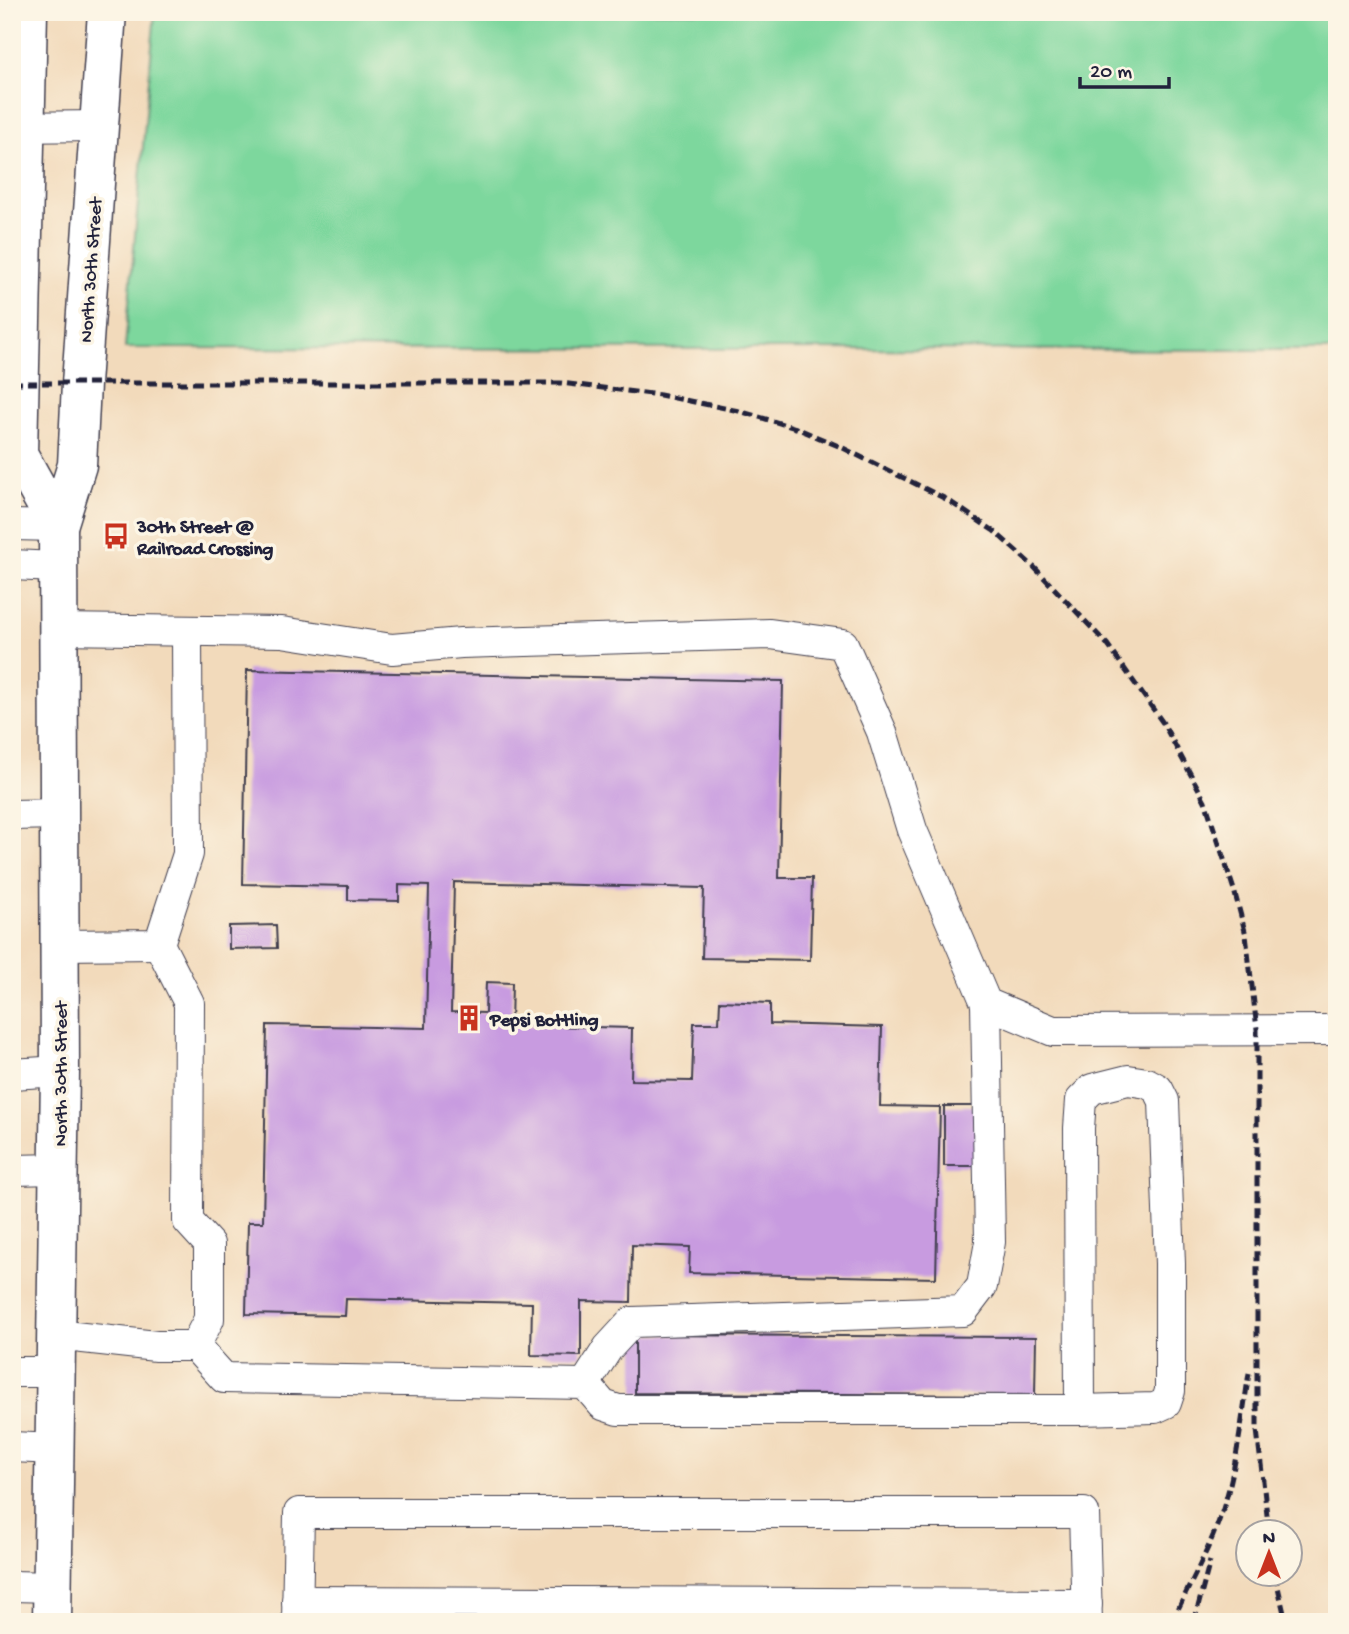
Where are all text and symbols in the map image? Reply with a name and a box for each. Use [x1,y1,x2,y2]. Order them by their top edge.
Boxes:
scale bar [1080,46,1169,90]
text: 20 m [1090,61,1132,86]
street label: North 30th Street [76,195,109,343]
place label: 30th Street @ Railroad Crossing [136,517,274,562]
bus stop icon: 30th Street @ Railroad Crossing [101,521,131,551]
street label: North 30th Street [51,999,74,1147]
building icon: Pepsi Bottling [454,1003,484,1033]
place label: Pepsi Bottling [489,1010,599,1033]
north arrow [1234,1518,1304,1588]
text: N [1263,1528,1275,1551]

